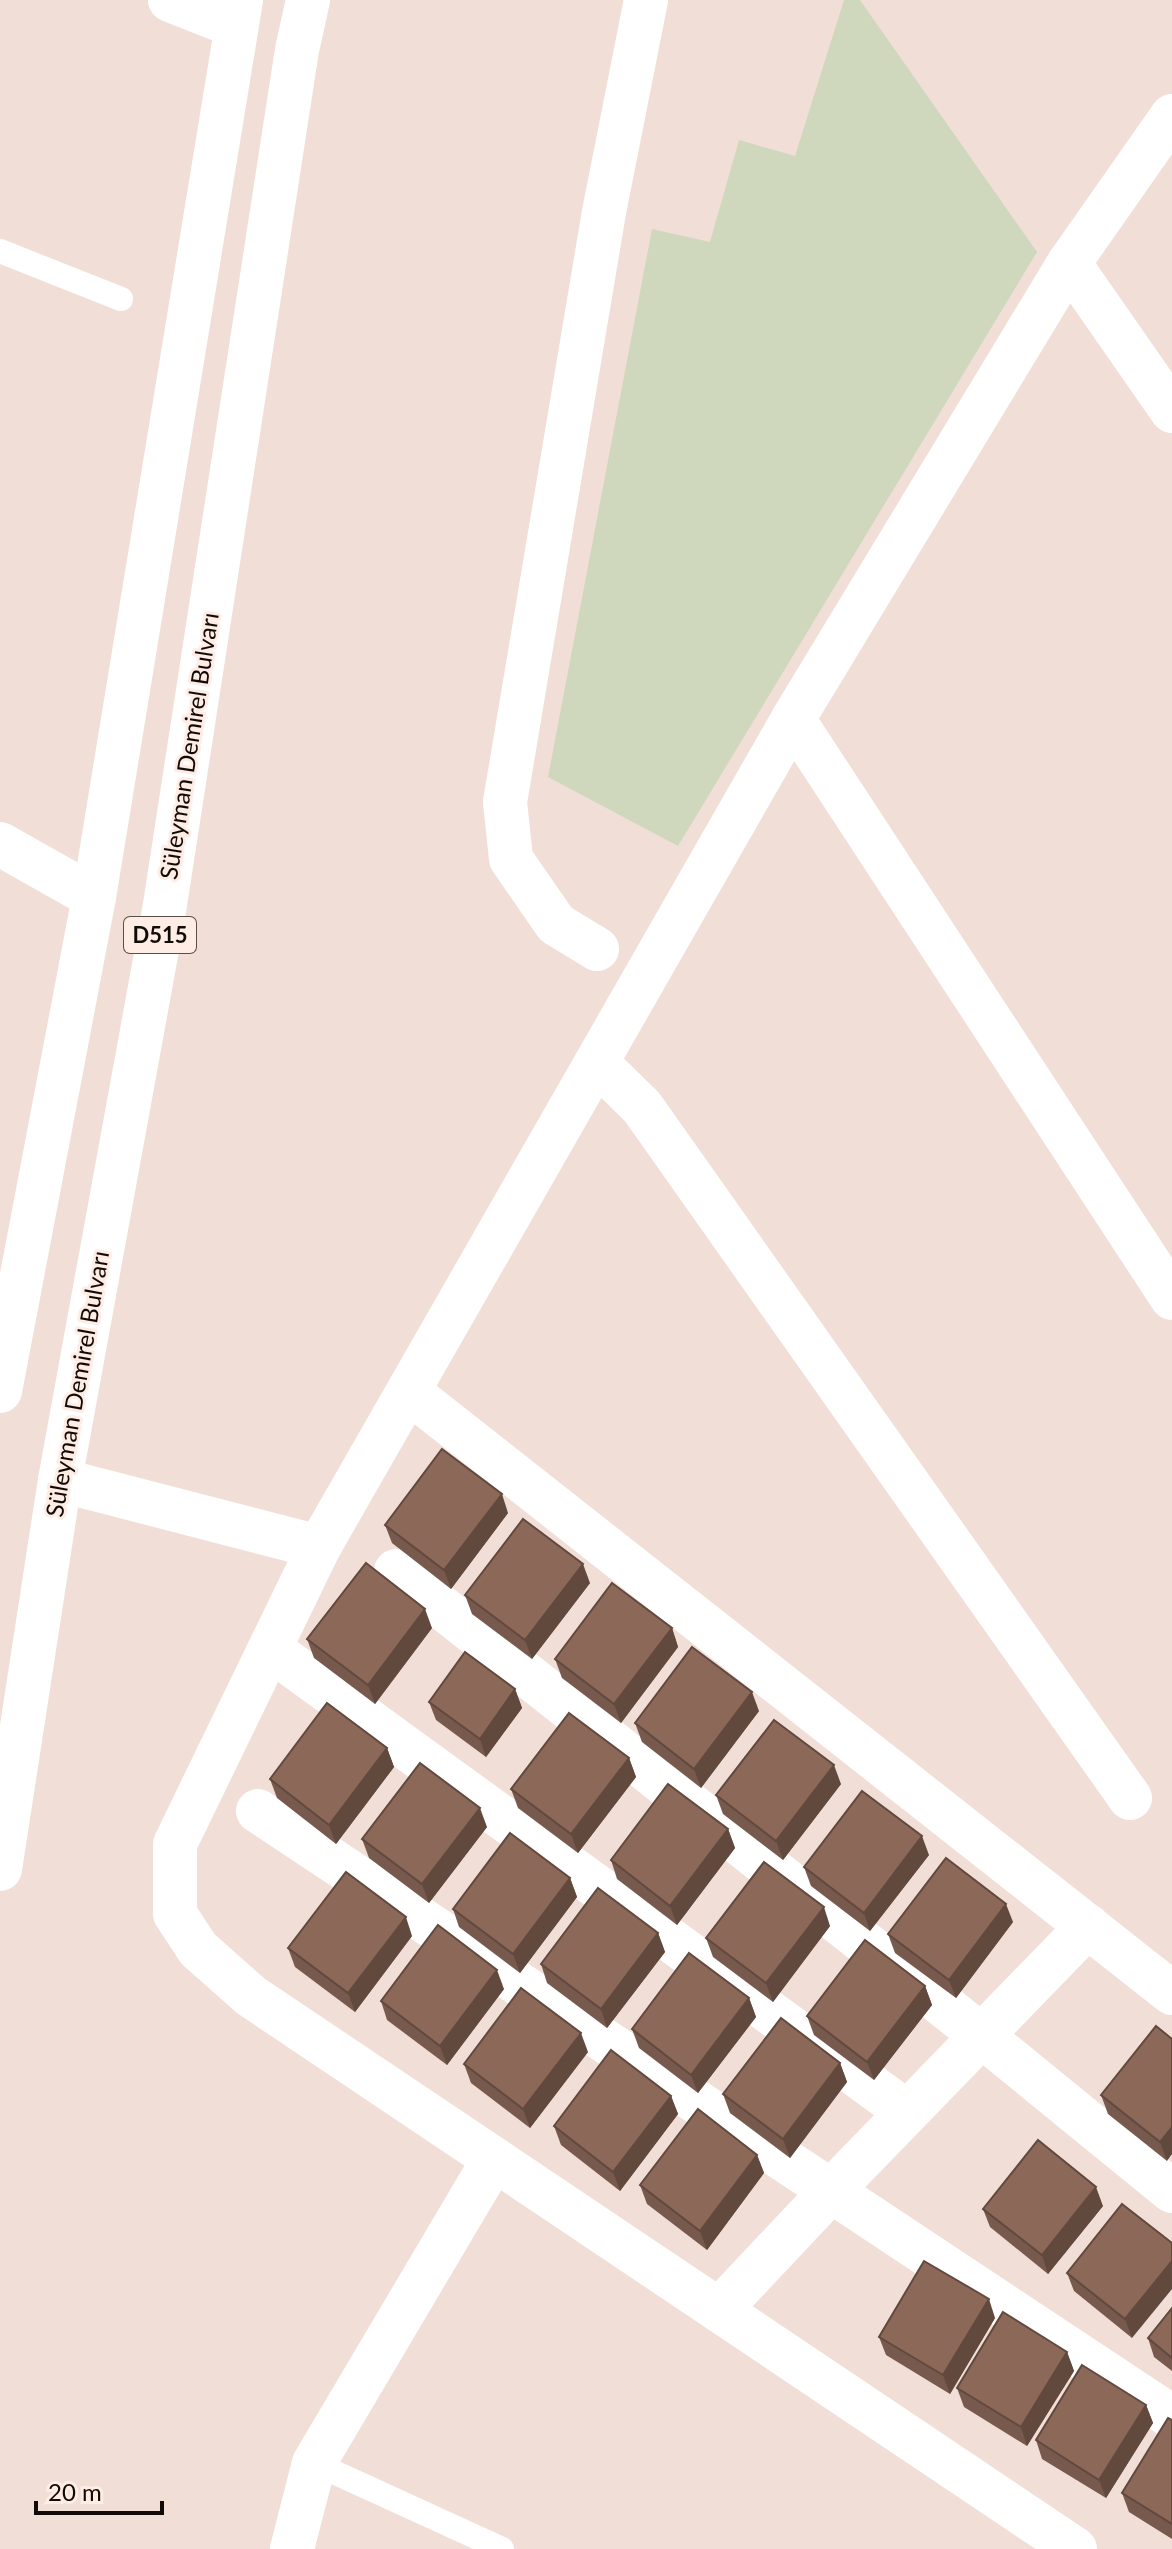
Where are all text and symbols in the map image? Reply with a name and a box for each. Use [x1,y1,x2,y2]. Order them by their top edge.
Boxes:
street label: Süleyman Demirel Bulvarı [153,610,224,881]
road number: D515 [124,917,196,953]
street label: Süleyman Demirel Bulvarı [39,1248,114,1519]
scale bar [36,2465,162,2515]
text: 20 m [48,2477,102,2506]

